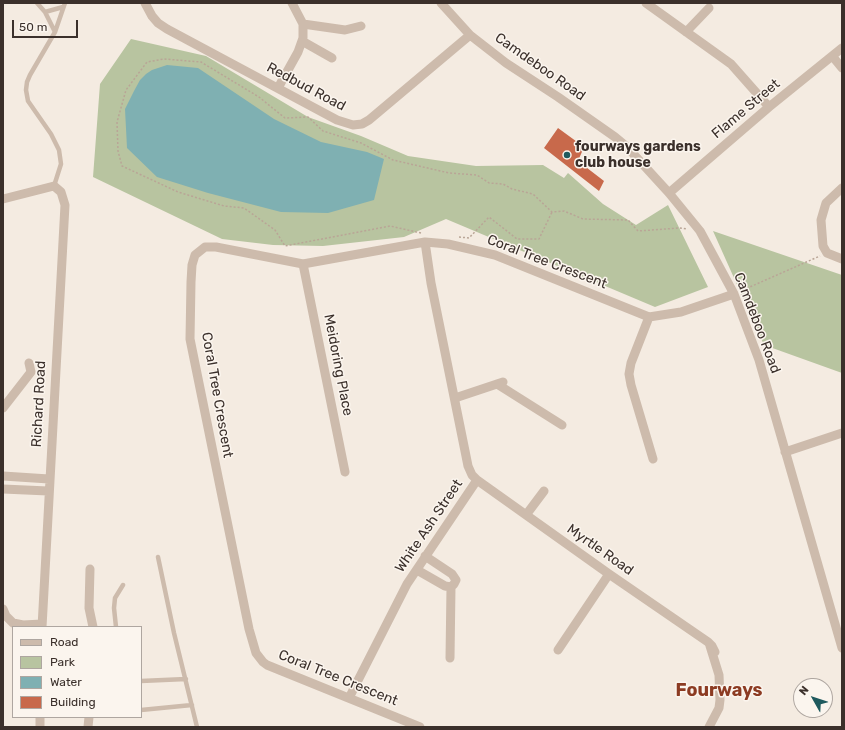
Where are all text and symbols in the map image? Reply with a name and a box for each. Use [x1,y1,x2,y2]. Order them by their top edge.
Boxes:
scale bar [14,12,80,38]
text: 50 m [19,20,47,34]
street label: Camdeboo Road [491,30,589,104]
street label: Redbud Road [264,59,348,115]
street label: Flame Street [709,76,783,142]
place label: fourways gardens club house [575,139,701,172]
marker: fourways gardens club house [562,150,572,160]
street label: Coral Tree Crescent [485,231,609,293]
street label: Camdeboo Road [730,270,784,376]
street label: Meidoring Place [320,313,356,417]
street label: Coral Tree Crescent [198,331,236,459]
street label: Richard Road [28,360,50,448]
street label: White Ash Street [392,476,466,576]
street label: Myrtle Road [563,521,637,579]
legend [12,626,142,718]
text: Road [50,635,78,649]
street label: Coral Tree Crescent [276,646,400,710]
text: Park [50,655,75,669]
text: Water [50,675,82,689]
north arrow [793,678,833,718]
district label: Fourways [675,680,763,702]
text: N [797,684,812,698]
text: Building [50,695,96,709]

